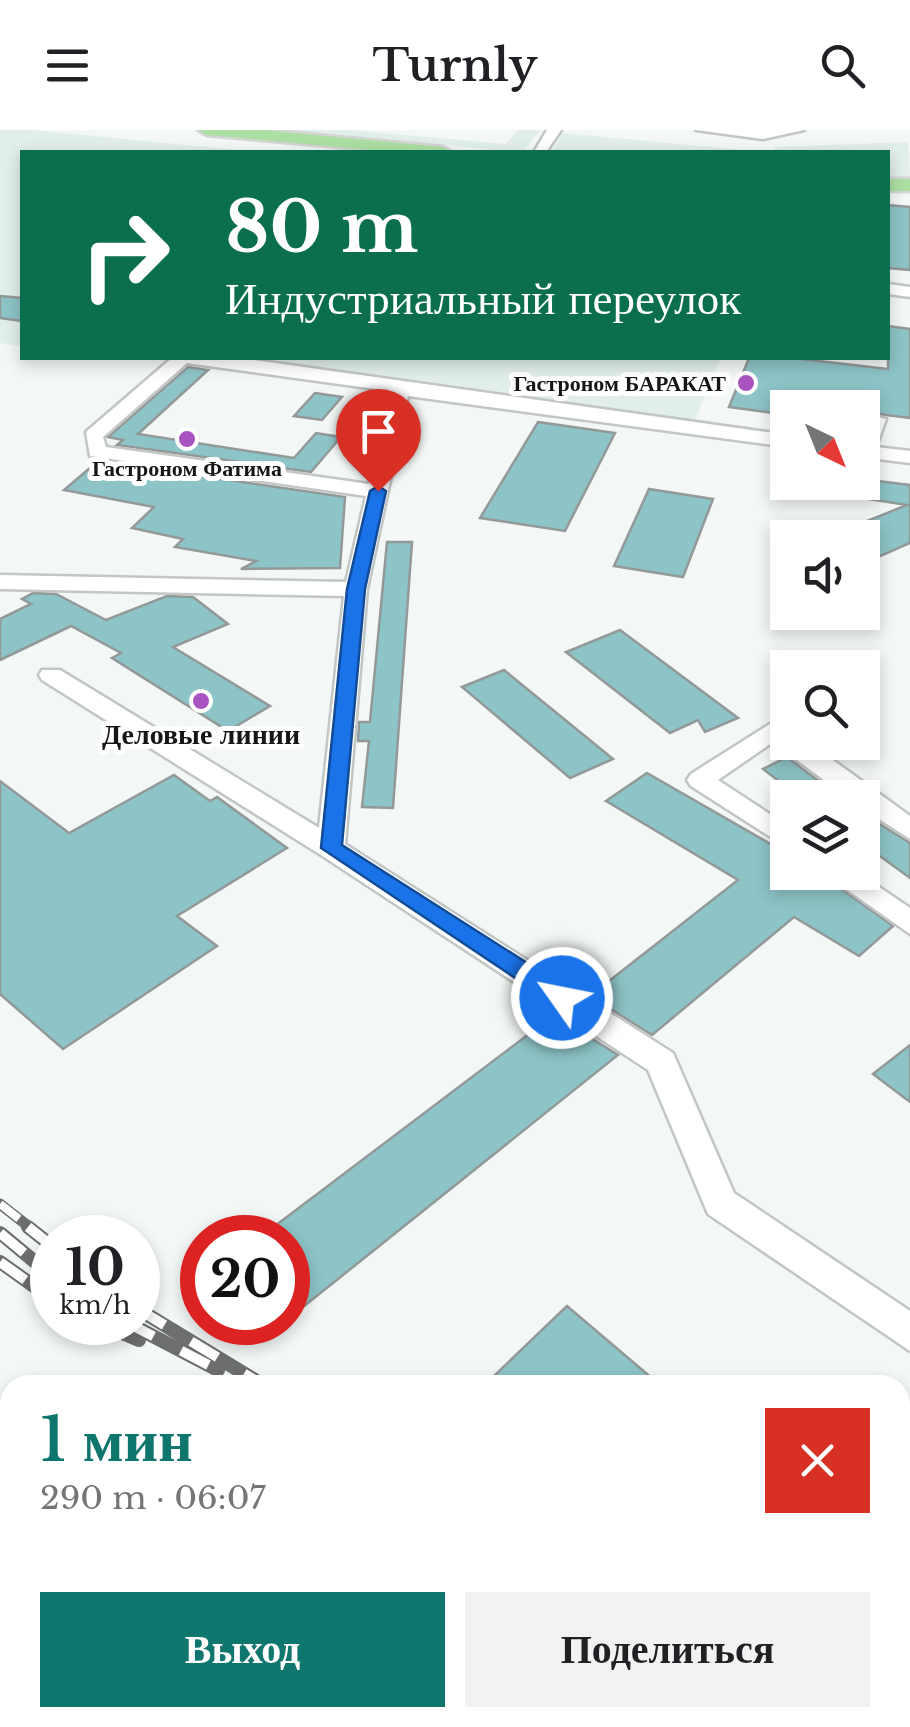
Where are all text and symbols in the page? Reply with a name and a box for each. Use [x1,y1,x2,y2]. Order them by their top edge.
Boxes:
text: Turnly [373,37,537,93]
icon: menu [40,38,95,93]
icon: search [815,38,870,93]
text: 80 m [225,184,418,271]
icon: right [60,190,190,320]
text: Индустриальный переулок [225,270,741,326]
place label: Гастроном БАРАКАТ [514,370,726,397]
marker: Гастроном БАРАКАТ [735,372,757,394]
pin [336,389,421,492]
north arrow [770,390,880,500]
map controls [770,390,880,890]
icon: arrive [351,404,406,459]
marker: Гастроном Фатима [176,428,198,450]
place label: Гастроном Фатима [92,455,282,482]
button: sound [770,520,880,630]
button: search [770,650,880,760]
marker: Деловые линии [190,690,212,712]
place label: Деловые линии [102,717,300,752]
button: layers [770,780,880,890]
position arrow [510,946,614,1050]
speed limit sign: 20 [180,1215,310,1345]
text: 10 [65,1236,125,1299]
text: km/h [60,1290,130,1321]
text: 1 мин [40,1403,193,1477]
button: close [765,1408,870,1513]
text: 290 m · 06:07 [40,1478,266,1518]
button: Выход [40,1592,445,1707]
button: Поделиться [465,1592,870,1707]

